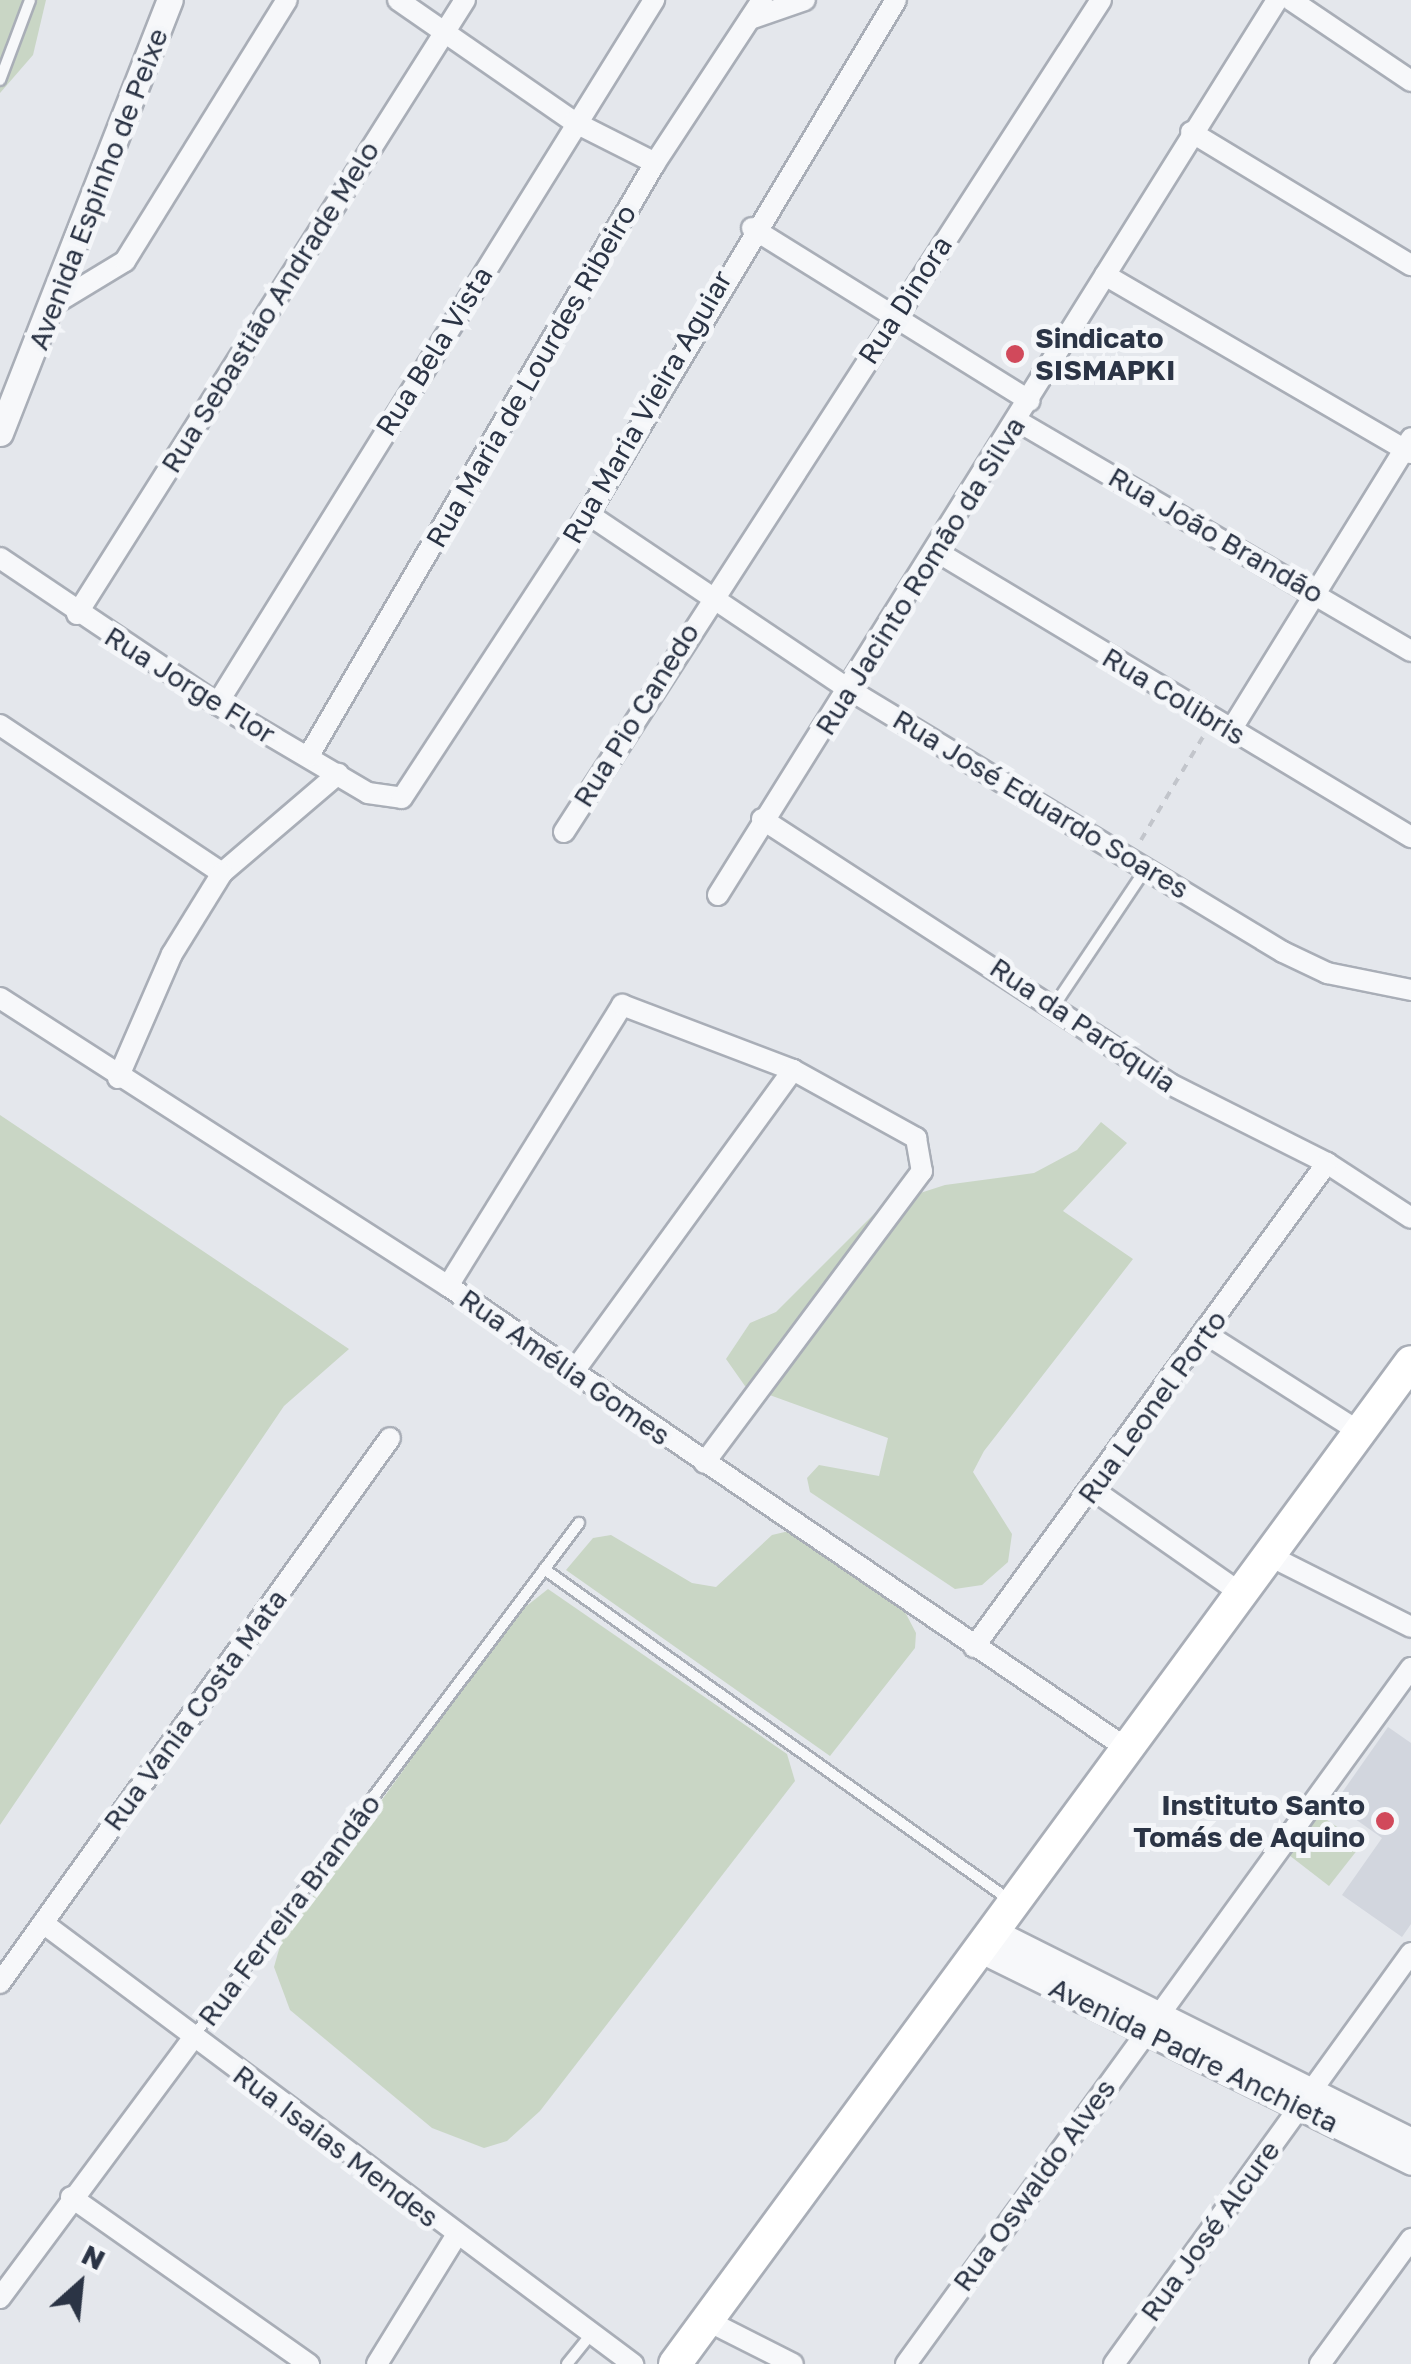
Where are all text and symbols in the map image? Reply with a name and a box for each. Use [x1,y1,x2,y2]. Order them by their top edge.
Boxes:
street label: Avenida Espinho de Peixe [21,24,175,354]
street label: Rua Sebastião Andrade Melo [154,135,386,479]
street label: Rua Maria de Lourdes Ribeiro [419,199,643,553]
street label: Rua Dinora [851,230,959,370]
street label: Rua Bela Vista [369,260,499,442]
street label: Rua Maria Vieira Aguiar [555,264,739,550]
place label: Sindicato SISMAPKI [1035,321,1175,387]
marker: Sindicato SISMAPKI [1004,343,1026,365]
street label: Rua Jacinto Romão da Silva [808,411,1032,741]
street label: Rua João Brandão [1103,460,1329,610]
street label: Rua Pio Canedo [566,617,706,813]
street label: Rua Jorge Flor [99,619,281,751]
street label: Rua Colibris [1096,640,1252,752]
street label: Rua José Eduardo Soares [887,702,1195,906]
street label: Rua da Paróquia [984,950,1182,1100]
street label: Rua Amélia Gomes [453,1282,677,1452]
street label: Rua Leonel Porto [1071,1304,1233,1510]
street label: Rua Vania Costa Mata [96,1583,294,1837]
street label: Rua Ferreira Brandão [191,1787,387,2033]
place label: Instituto Santo Tomás de Aquino [1133,1788,1365,1854]
marker: Instituto Santo Tomás de Aquino [1374,1810,1396,1832]
street label: Avenida Padre Anchieta [1044,1970,1344,2140]
street label: Rua Isaias Mendes [227,2058,445,2234]
street label: Rua Oswaldo Alves [946,2072,1122,2298]
street label: Rua José Alcure [1133,2134,1287,2328]
north arrow [30,2234,130,2334]
text: N [77,2237,111,2276]

